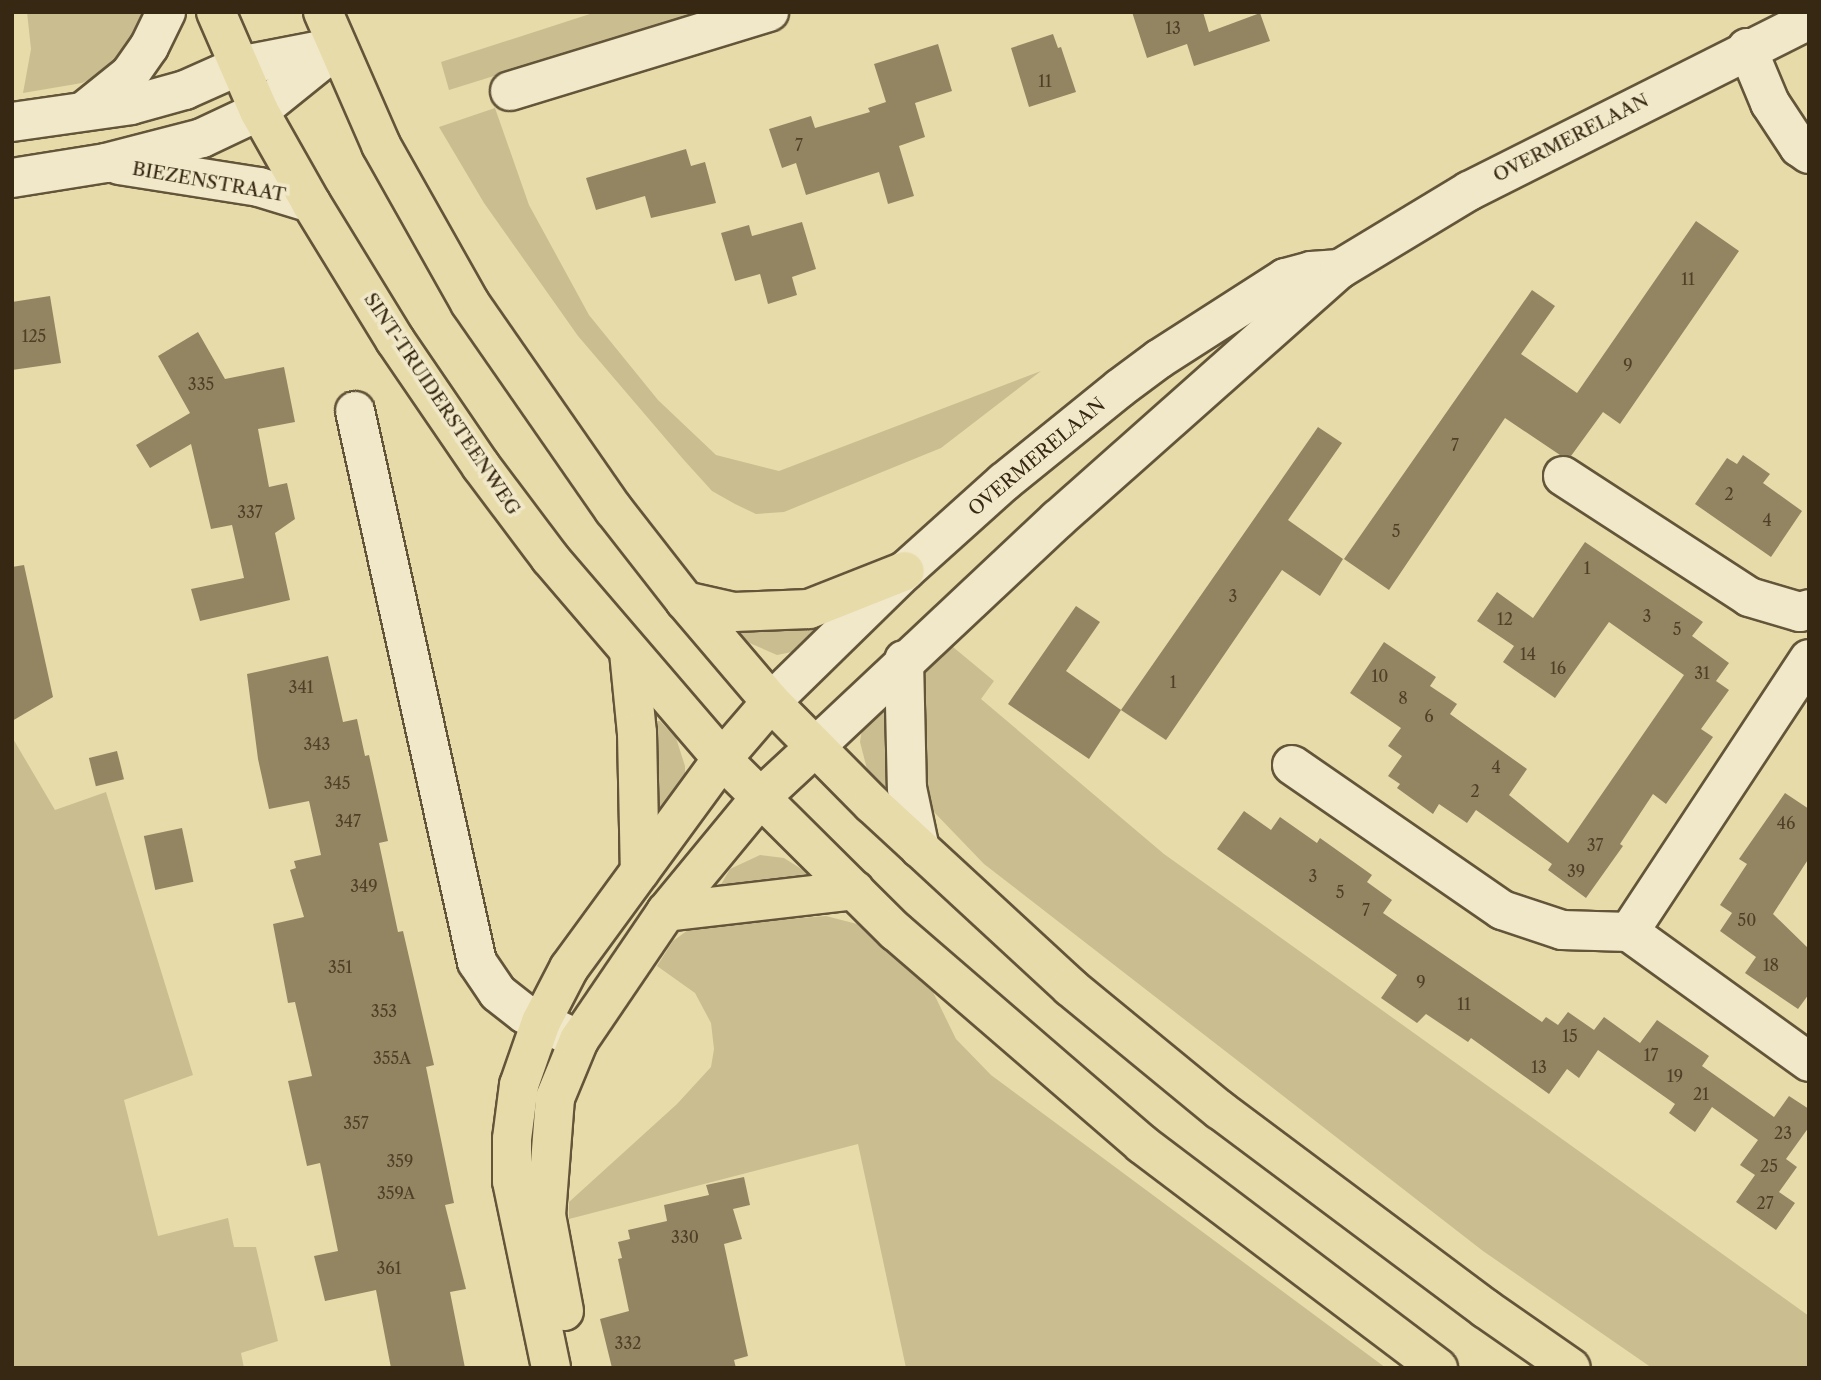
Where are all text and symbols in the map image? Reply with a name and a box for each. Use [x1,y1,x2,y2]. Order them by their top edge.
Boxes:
house number: 13 [1165,18,1181,38]
house number: 11 [1038,71,1052,91]
street label: OVERMERELAAN [1489,89,1653,187]
house number: 7 [795,135,803,155]
street label: BIEZENSTRAAT [130,157,288,207]
house number: 11 [1681,269,1695,289]
street label: SINT-TRUIDERSTEENWEG [359,289,525,519]
house number: 125 [22,326,46,346]
house number: 9 [1623,355,1633,375]
house number: 335 [188,374,214,394]
street label: OVERMERELAAN [964,393,1110,521]
house number: 7 [1451,435,1459,455]
house number: 2 [1724,484,1734,504]
house number: 337 [237,502,263,522]
house number: 4 [1762,510,1772,530]
house number: 5 [1392,521,1400,541]
house number: 1 [1584,558,1590,578]
house number: 3 [1229,586,1237,606]
house number: 3 [1643,606,1651,626]
house number: 12 [1497,609,1513,629]
house number: 5 [1673,619,1681,639]
house number: 14 [1520,644,1536,664]
house number: 16 [1550,658,1566,678]
house number: 31 [1694,663,1710,683]
house number: 10 [1372,666,1388,686]
house number: 1 [1170,672,1176,692]
house number: 341 [289,677,313,697]
house number: 8 [1398,688,1408,708]
house number: 6 [1424,706,1434,726]
house number: 343 [304,734,330,754]
house number: 4 [1491,757,1501,777]
house number: 345 [324,773,350,793]
house number: 2 [1470,781,1480,801]
house number: 347 [335,811,361,831]
house number: 46 [1777,813,1795,833]
house number: 37 [1587,835,1603,855]
house number: 39 [1567,861,1585,881]
house number: 3 [1309,866,1317,886]
house number: 349 [350,876,378,896]
house number: 5 [1336,882,1344,902]
house number: 7 [1362,900,1370,920]
house number: 50 [1738,910,1756,930]
house number: 18 [1763,955,1779,975]
house number: 351 [328,957,352,977]
house number: 9 [1416,972,1426,992]
house number: 11 [1457,994,1471,1014]
house number: 353 [371,1001,397,1021]
house number: 15 [1562,1026,1578,1046]
house number: 17 [1644,1045,1658,1065]
house number: 355A [373,1048,411,1068]
house number: 13 [1531,1057,1547,1077]
house number: 19 [1667,1066,1683,1086]
house number: 21 [1693,1084,1709,1104]
house number: 357 [343,1113,369,1133]
house number: 23 [1774,1123,1792,1143]
house number: 359 [387,1151,413,1171]
house number: 25 [1760,1156,1778,1176]
house number: 359A [377,1183,415,1203]
house number: 27 [1756,1193,1774,1213]
house number: 330 [671,1227,699,1247]
house number: 361 [377,1258,401,1278]
house number: 332 [615,1333,641,1353]

